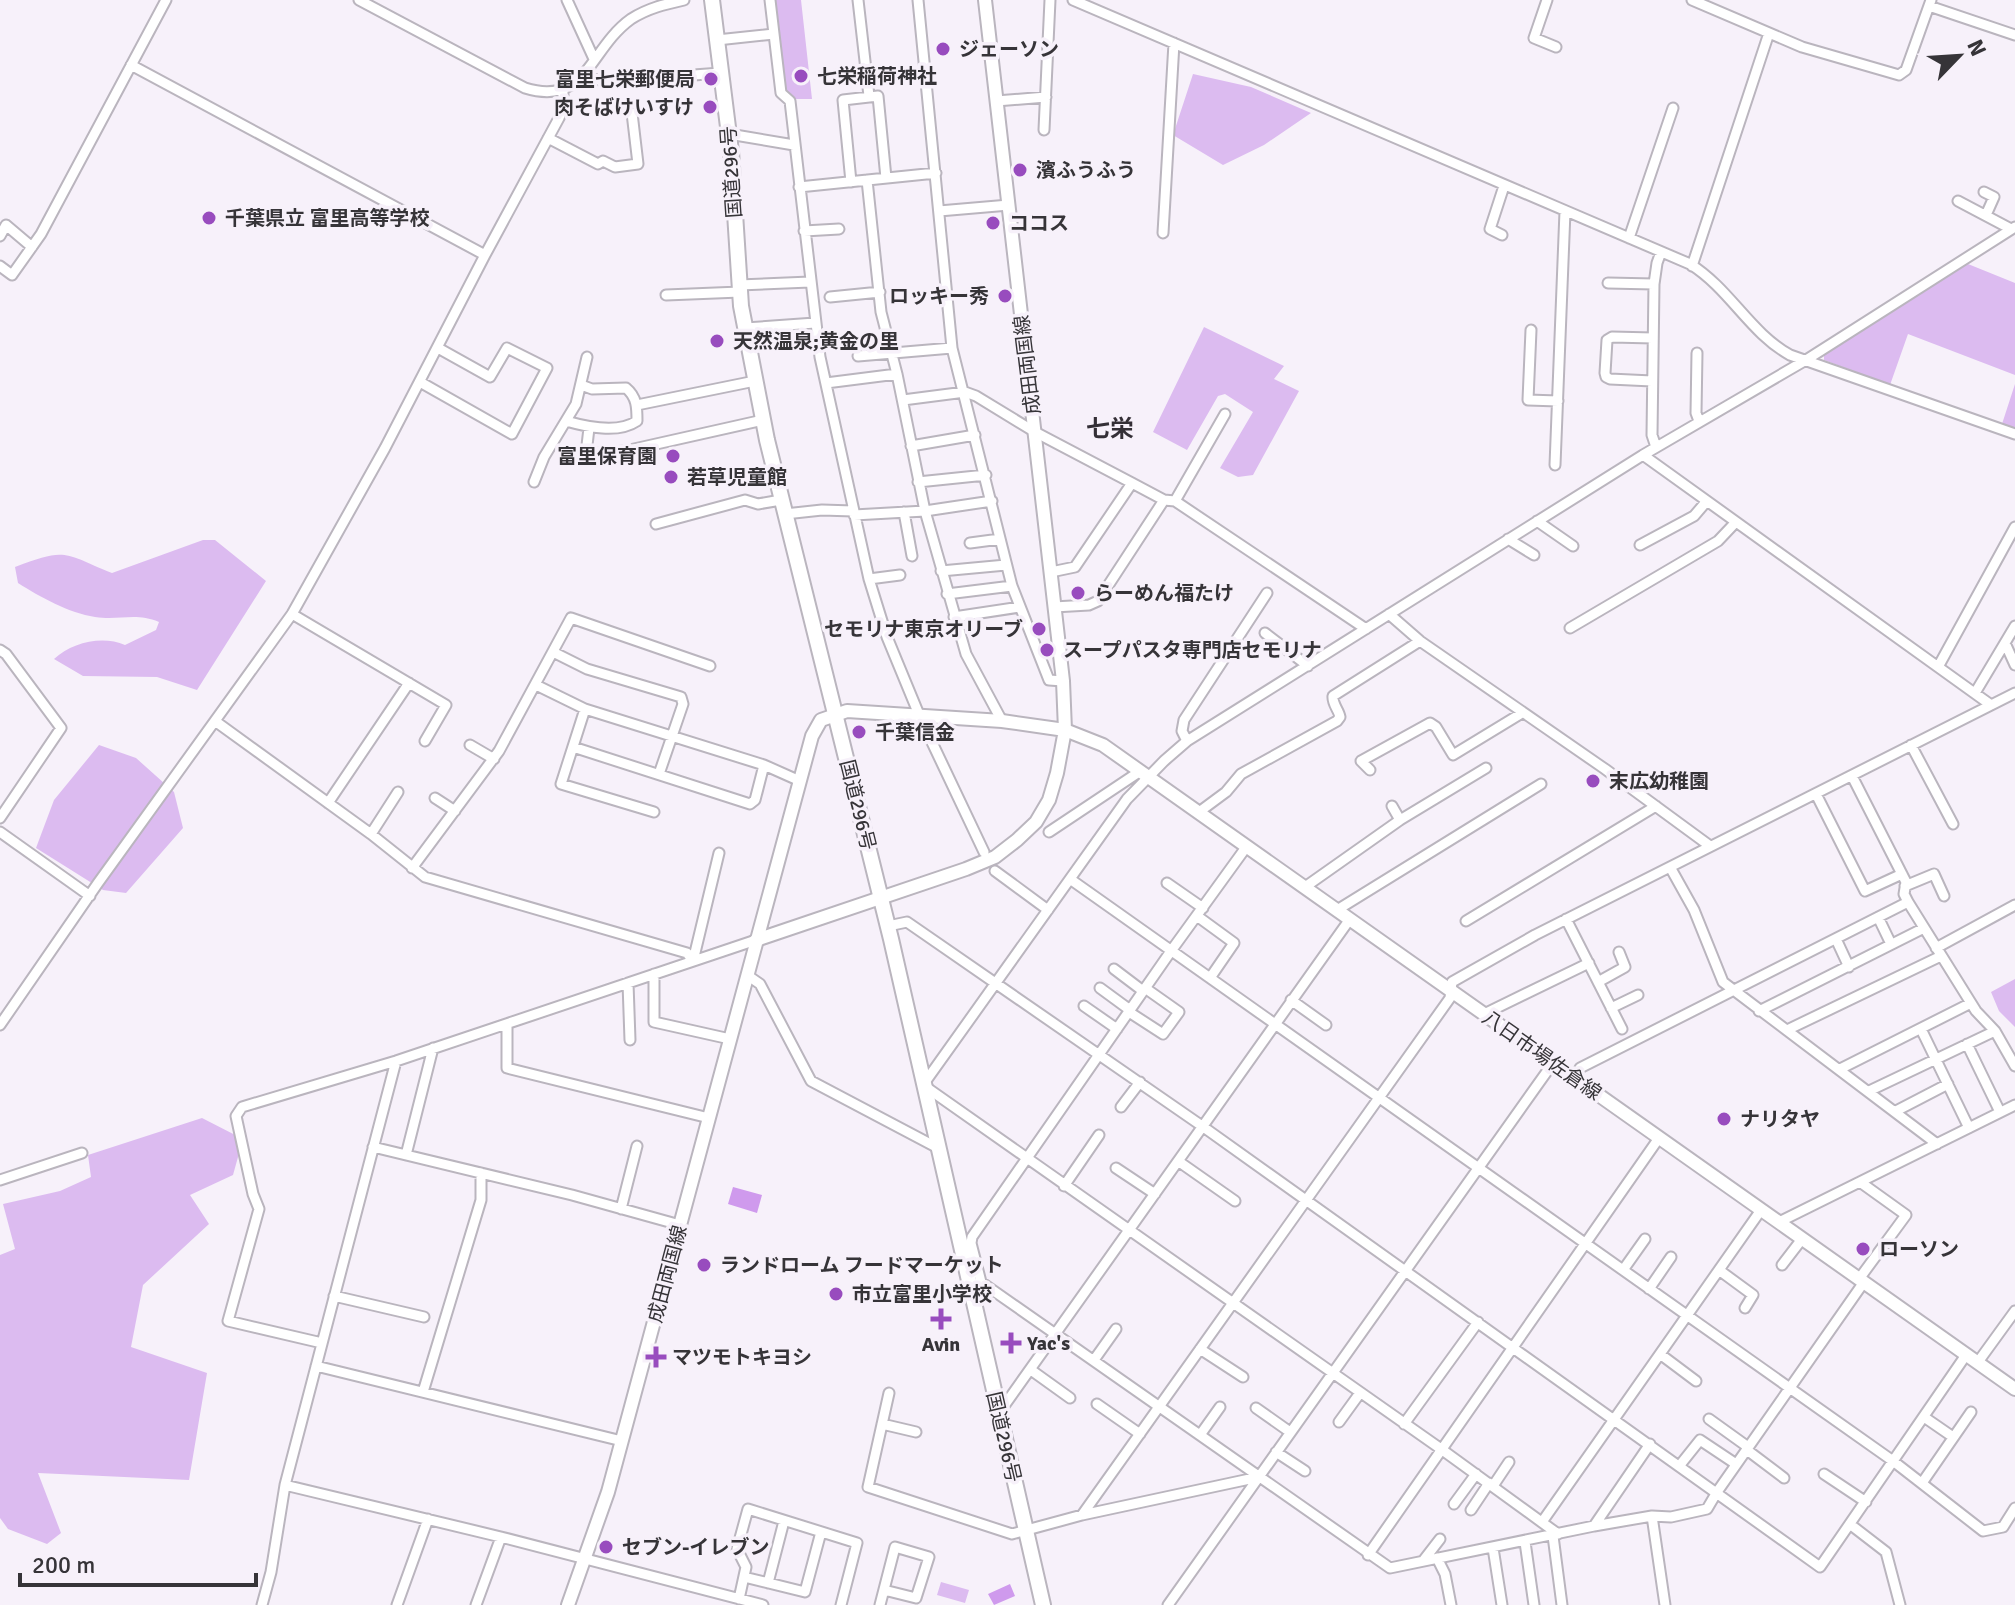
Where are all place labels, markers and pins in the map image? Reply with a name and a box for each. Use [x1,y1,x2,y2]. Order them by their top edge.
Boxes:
place label: ジェーソン [959,37,1059,62]
marker: ジェーソン [934,40,952,58]
place label: 七栄稲荷神社 [817,64,937,89]
place label: 富里七栄郵便局 [555,67,695,92]
marker: 七栄稲荷神社 [792,67,810,85]
marker: 富里七栄郵便局 [702,70,720,88]
place label: 肉そばけいすけ [554,95,694,120]
marker: 肉そばけいすけ [701,98,719,116]
place label: 濱ふうふう [1036,158,1136,183]
marker: 濱ふうふう [1011,161,1029,179]
place label: 千葉県立 富里高等学校 [225,206,429,231]
marker: 千葉県立 富里高等学校 [200,209,218,227]
place label: ココス [1009,211,1069,236]
marker: ココス [984,214,1002,232]
place label: ロッキー秀 [889,284,989,309]
marker: ロッキー秀 [996,287,1014,305]
place label: 天然温泉;黄金の里 [733,329,899,354]
marker: 天然温泉;黄金の里 [708,332,726,350]
place label: 富里保育園 [557,444,657,469]
marker: 富里保育園 [664,447,682,465]
place label: 若草児童館 [687,465,787,490]
marker: 若草児童館 [662,468,680,486]
place label: らーめん福たけ [1094,581,1234,606]
marker: らーめん福たけ [1069,584,1087,602]
place label: セモリナ東京オリーブ [824,617,1023,642]
marker: セモリナ東京オリーブ [1030,620,1048,638]
place label: スープパスタ専門店セモリナ [1063,638,1322,663]
marker: スープパスタ専門店セモリナ [1038,641,1056,659]
place label: 千葉信金 [875,720,955,745]
marker: 千葉信金 [850,723,868,741]
place label: 末広幼稚園 [1609,769,1709,794]
marker: 末広幼稚園 [1584,772,1602,790]
place label: ナリタヤ [1740,1107,1820,1132]
marker: ナリタヤ [1715,1110,1733,1128]
place label: ローソン [1879,1237,1959,1262]
marker: ローソン [1854,1240,1872,1258]
place label: ランドローム フードマーケット [720,1253,1004,1278]
marker: ランドローム フードマーケット [695,1256,713,1274]
place label: 市立富里小学校 [852,1282,992,1307]
marker: 市立富里小学校 [827,1285,845,1303]
marker: Avin [932,1310,950,1328]
place label: Yac's [1026,1331,1070,1356]
place label: Avin [922,1332,960,1357]
marker: Yac's [1002,1334,1020,1352]
place label: マツモトキヨシ [672,1345,812,1370]
marker: マツモトキヨシ [647,1348,665,1366]
place label: セブン-イレブン [622,1535,770,1560]
marker: セブン-イレブン [597,1538,615,1556]

